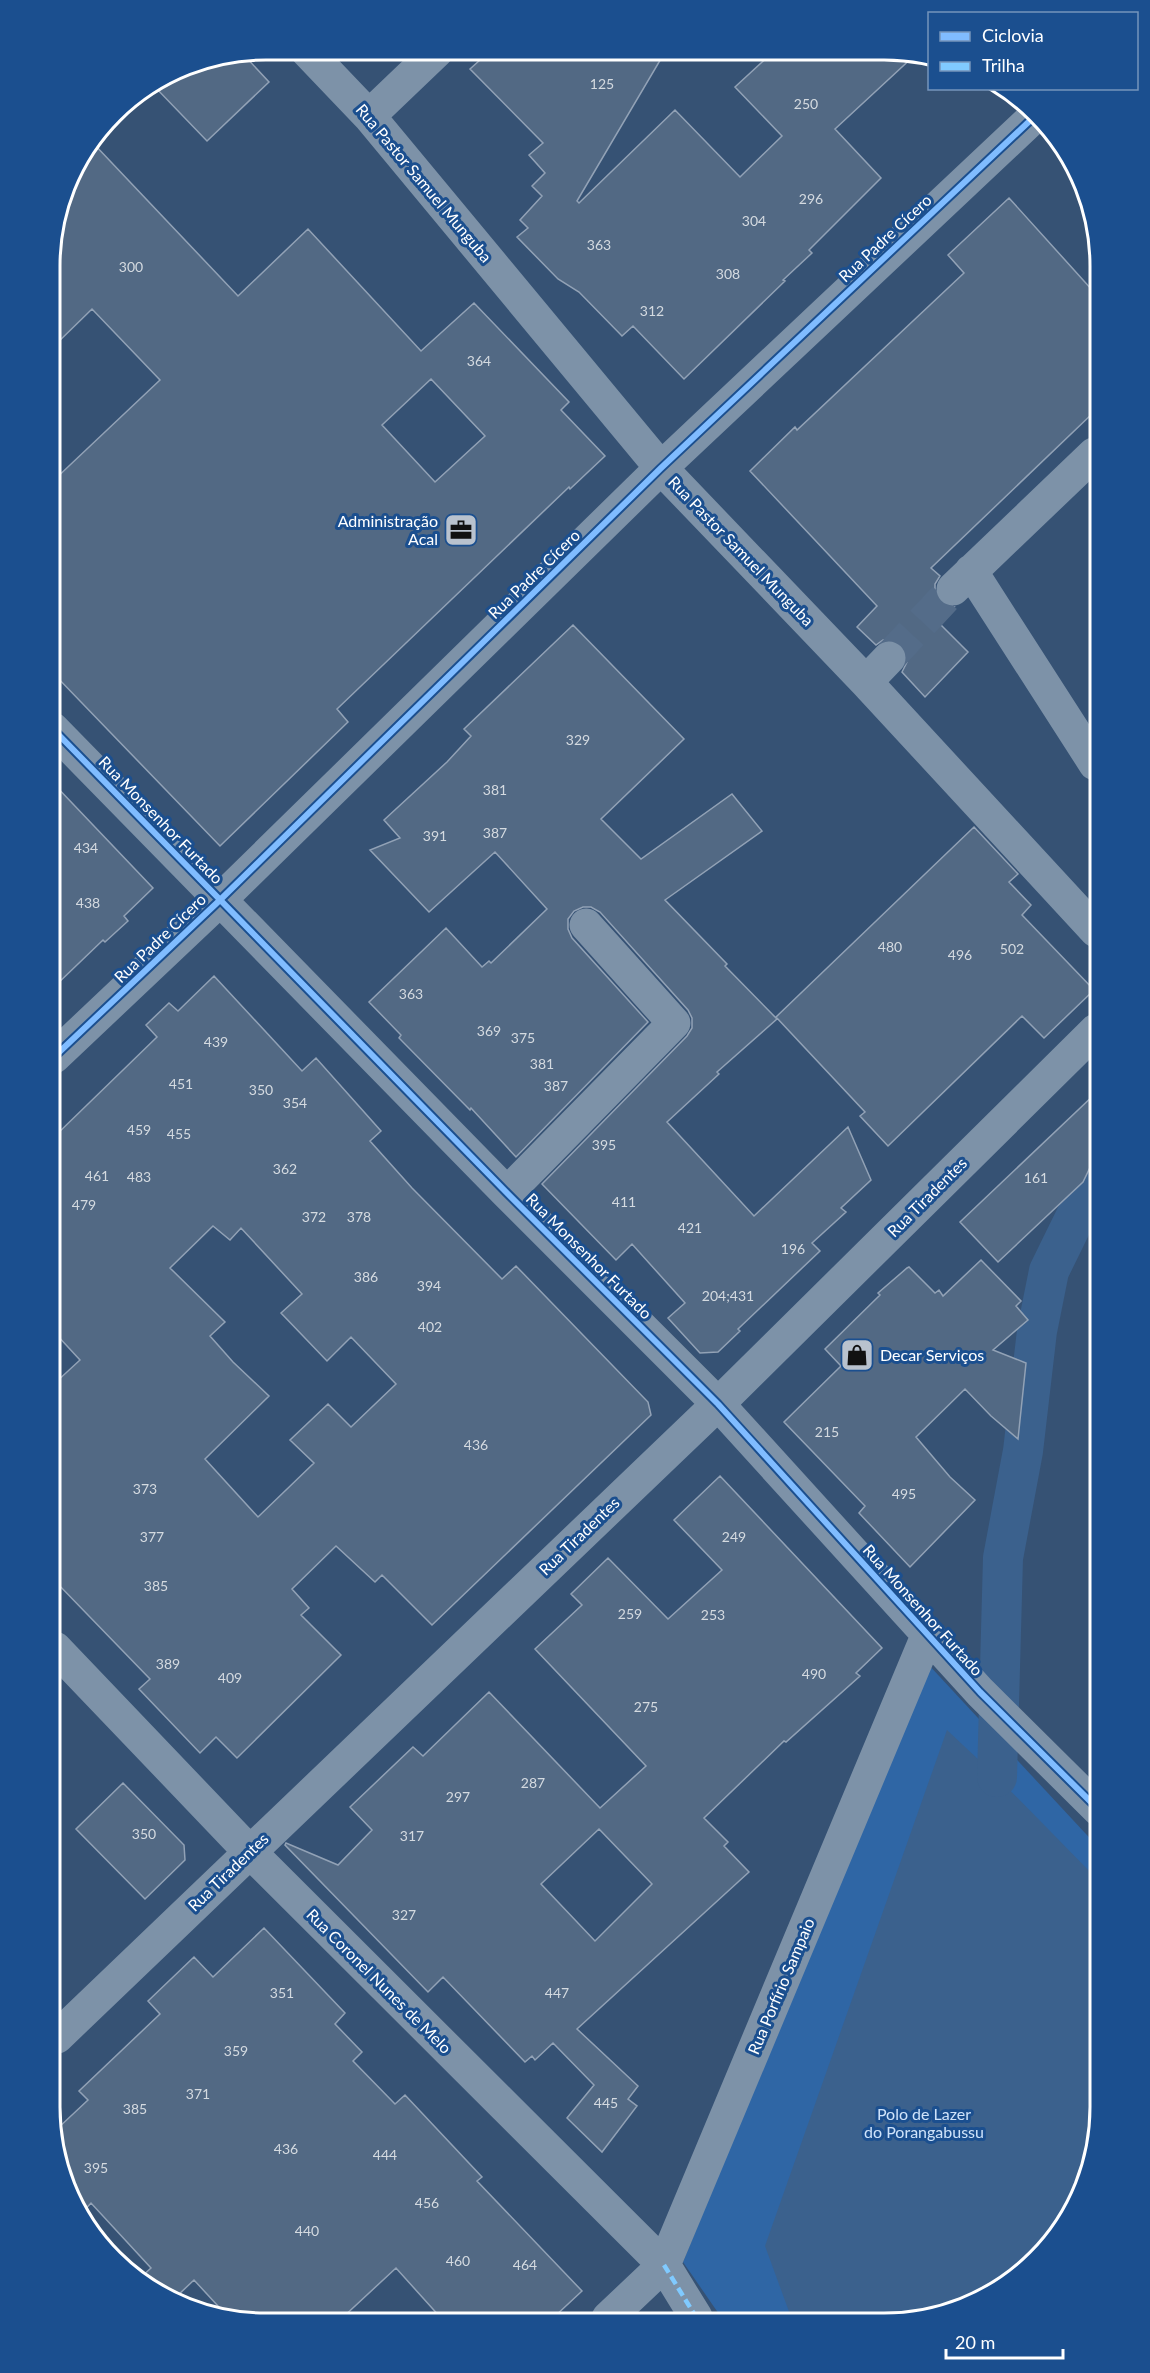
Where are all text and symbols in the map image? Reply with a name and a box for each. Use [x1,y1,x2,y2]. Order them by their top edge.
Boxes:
legend [928,12,1138,90]
text: Ciclovia [982,24,1044,46]
text: Trilha [982,54,1025,76]
house number: 125 [590,75,614,92]
house number: 250 [794,95,818,112]
street label: Rua Pastor Samuel Munguba [353,100,496,266]
house number: 296 [799,190,823,207]
street label: Rua Padre Cícero [834,190,935,286]
house number: 304 [742,212,766,229]
house number: 363 [587,236,611,253]
house number: 300 [119,258,143,275]
house number: 308 [716,265,740,282]
house number: 312 [640,302,664,319]
house number: 364 [467,352,491,369]
street label: Rua Pastor Samuel Munguba [665,472,818,630]
place label: Administração Acal [338,511,438,548]
office icon: Administração Acal [443,512,479,548]
street label: Rua Padre Cícero [484,525,583,622]
house number: 329 [566,731,590,748]
street label: Rua Monsenhor Furtado [95,752,227,887]
house number: 381 [483,781,507,798]
house number: 387 [483,824,507,841]
house number: 391 [423,827,447,844]
house number: 434 [74,839,98,856]
street label: Rua Padre Cícero [110,889,209,986]
house number: 438 [76,894,100,911]
house number: 480 [878,938,902,955]
house number: 502 [1000,940,1024,957]
house number: 496 [948,946,972,963]
house number: 363 [399,985,423,1002]
house number: 369 [477,1022,501,1039]
house number: 375 [511,1029,535,1046]
house number: 439 [204,1033,228,1050]
house number: 381 [530,1055,554,1072]
house number: 451 [169,1075,193,1092]
house number: 387 [544,1077,568,1094]
house number: 350 [249,1081,273,1098]
house number: 354 [283,1094,307,1111]
house number: 459 [127,1121,151,1138]
house number: 455 [167,1125,191,1142]
house number: 395 [592,1136,616,1153]
street label: Rua Tiradentes [883,1153,970,1240]
house number: 362 [273,1160,297,1177]
house number: 461 [85,1167,109,1184]
house number: 483 [127,1168,151,1185]
house number: 161 [1024,1169,1048,1186]
street label: Rua Monsenhor Furtado [523,1189,656,1322]
house number: 411 [612,1193,636,1210]
house number: 479 [72,1196,96,1213]
house number: 372 [302,1208,326,1225]
house number: 378 [347,1208,371,1225]
house number: 421 [678,1219,702,1236]
house number: 196 [781,1240,805,1257]
house number: 386 [354,1268,378,1285]
house number: 394 [417,1277,441,1294]
house number: 204;431 [702,1287,754,1304]
house number: 402 [418,1318,442,1335]
shop icon: Decar Serviços [839,1337,875,1373]
place label: Decar Serviços [880,1345,984,1364]
house number: 215 [815,1423,839,1440]
house number: 436 [464,1436,488,1453]
house number: 373 [133,1480,157,1497]
house number: 495 [892,1485,916,1502]
street label: Rua Tiradentes [535,1493,623,1579]
house number: 377 [140,1528,164,1545]
house number: 249 [722,1528,746,1545]
street label: Rua Monsenhor Furtado [859,1540,987,1679]
house number: 385 [144,1577,168,1594]
house number: 259 [618,1605,642,1622]
house number: 253 [701,1606,725,1623]
house number: 389 [156,1655,180,1672]
house number: 490 [802,1665,826,1682]
house number: 409 [218,1669,242,1686]
house number: 275 [634,1698,658,1715]
house number: 287 [521,1774,545,1791]
house number: 297 [446,1788,470,1805]
house number: 350 [132,1825,156,1842]
house number: 317 [400,1827,424,1844]
street label: Rua Tiradentes [184,1829,272,1915]
street label: Rua Coronel Nunes de Melo [303,1904,456,2057]
house number: 327 [392,1906,416,1923]
street label: Rua Porfírio Sampaio [743,1915,818,2057]
house number: 351 [270,1984,294,2001]
house number: 447 [545,1984,569,2001]
house number: 359 [224,2042,248,2059]
house number: 371 [186,2085,210,2102]
house number: 445 [594,2094,618,2111]
house number: 385 [123,2100,147,2117]
park label: Polo de Lazer do Porangabussu [864,2104,984,2141]
house number: 436 [274,2140,298,2157]
house number: 444 [373,2146,397,2163]
house number: 395 [84,2159,108,2176]
house number: 456 [415,2194,439,2211]
house number: 440 [295,2222,319,2239]
house number: 460 [446,2252,470,2269]
house number: 464 [513,2256,537,2273]
scale bar [946,2322,1063,2360]
text: 20 m [955,2331,995,2353]

